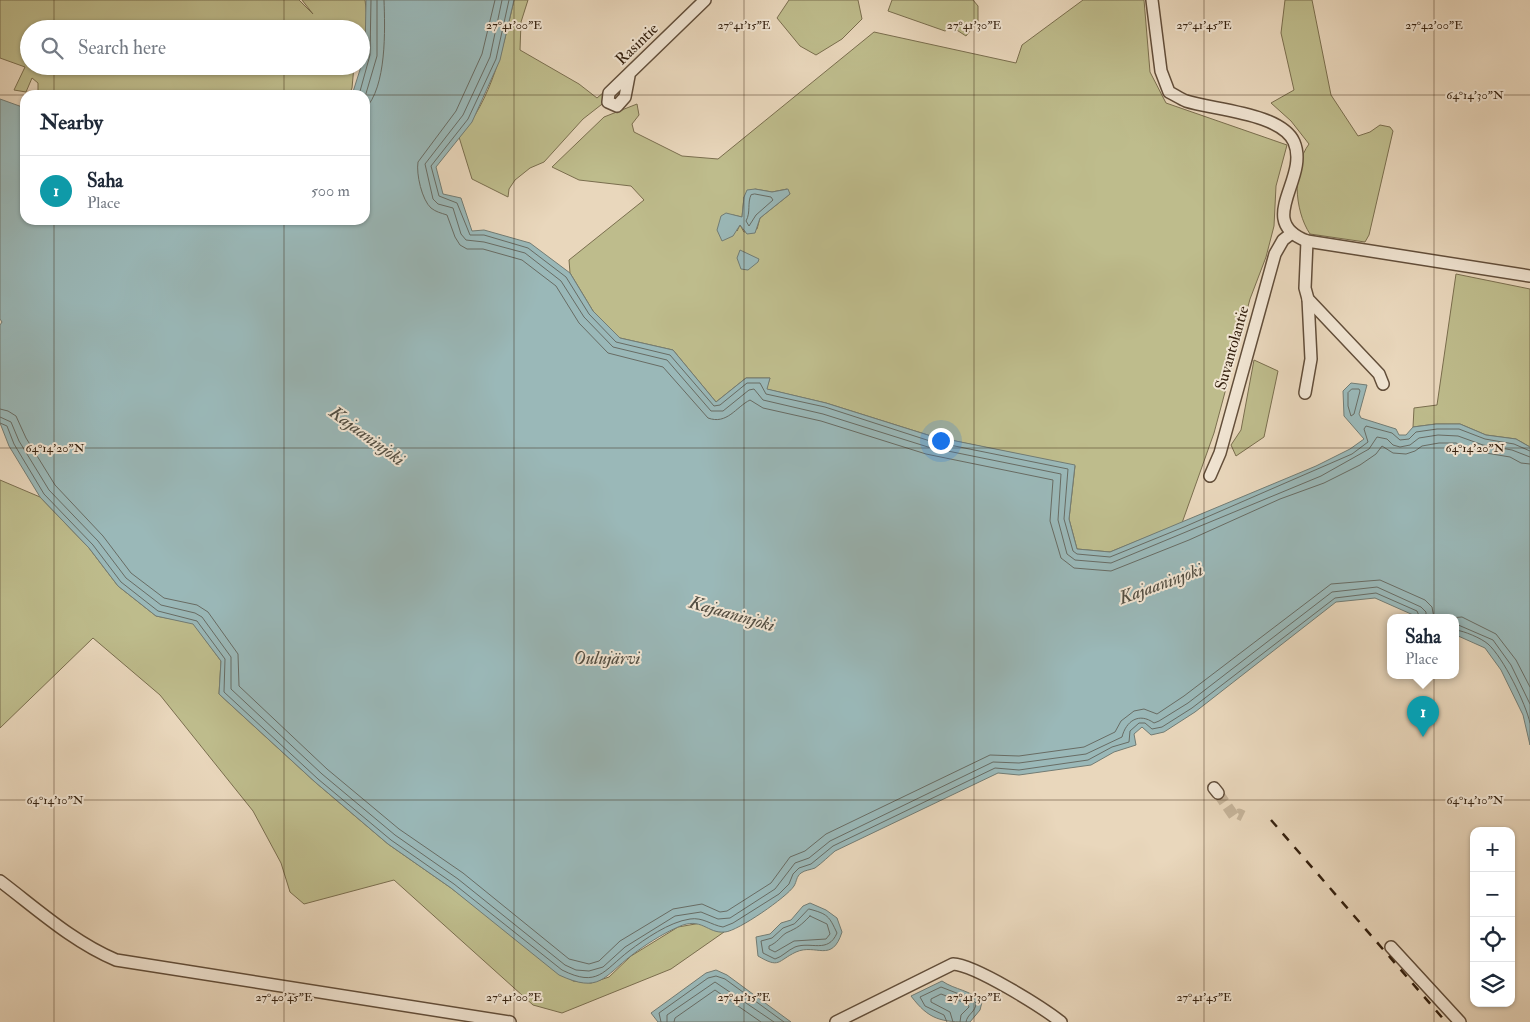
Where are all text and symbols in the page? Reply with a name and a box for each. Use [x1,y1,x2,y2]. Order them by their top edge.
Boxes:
text: 27°41'00"E [486,18,542,33]
text: 27°41'15"E [717,18,771,33]
text: 27°41'30"E [947,18,1001,33]
text: 27°41'45"E [1176,18,1232,33]
text: 27°42'00"E [1405,18,1463,33]
street label: Rasintie [611,19,663,69]
search box [20,20,370,75]
icon: search [38,34,66,62]
text: Search here [78,36,166,60]
text: 64°14'30"N [1446,88,1504,103]
text: Nearby [40,109,103,136]
text: Saha [87,169,123,193]
text: 1 [53,181,59,201]
text: 500 m [311,181,350,201]
text: Place [87,193,120,213]
street label: Suvantolantie [1210,303,1254,392]
water label: Kajaaninjoki [324,400,409,471]
your location [928,428,954,454]
text: 64°14'20"N [26,441,85,456]
text: 64°14'20"N [1446,441,1505,456]
water label: Kajaaninjoki [1115,558,1206,610]
water label: Kajaaninjoki [686,591,777,637]
popup [1387,614,1459,679]
text: Saha [1405,625,1441,649]
water label: Oulujärvi [573,647,641,670]
text: Place [1405,649,1438,669]
pin: 1 [1407,696,1439,737]
text: 64°14'10"N [27,793,84,808]
text: 64°14'10"N [1447,793,1504,808]
map controls [1470,827,1515,1007]
button: + [1470,827,1515,872]
button: − [1470,872,1515,917]
button: locate [1470,917,1515,962]
button: layers [1470,962,1515,1007]
text: 27°40'45"E [255,990,313,1005]
text: 27°41'00"E [486,990,542,1005]
text: 27°41'15"E [717,990,771,1005]
text: 27°41'30"E [947,990,1001,1005]
text: 27°41'45"E [1176,990,1232,1005]

